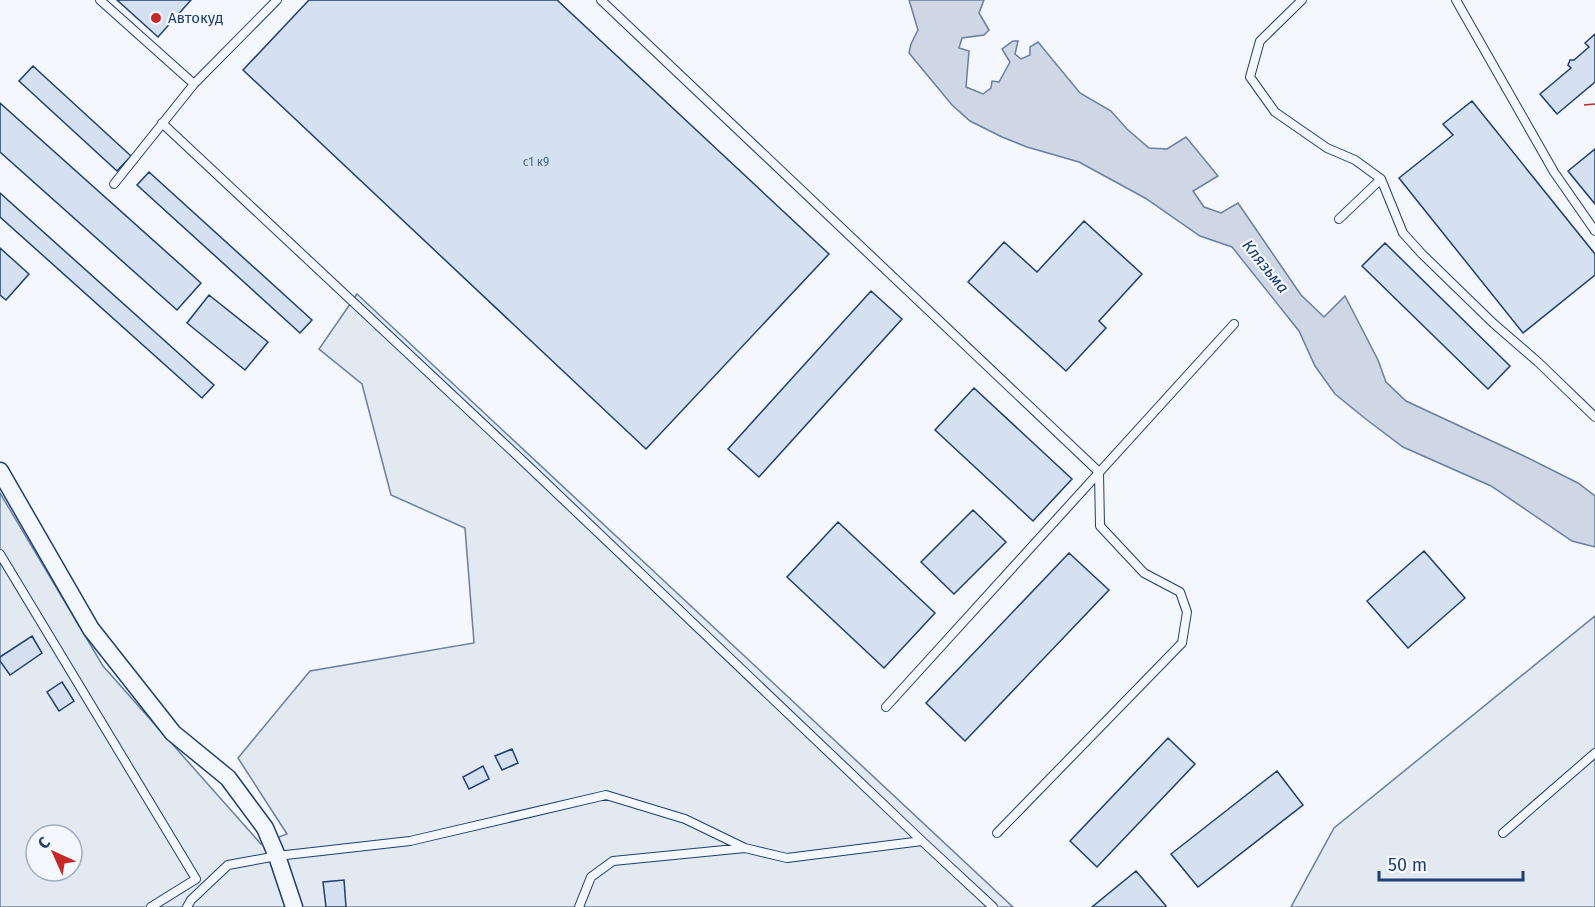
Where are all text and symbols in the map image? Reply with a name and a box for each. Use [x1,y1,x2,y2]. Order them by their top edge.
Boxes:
place label: Автокуд [168,9,223,27]
marker: Автокуд [149,11,163,25]
house number: с1 к9 [523,155,549,169]
water label: Клязьма [1238,236,1293,297]
north arrow [24,823,84,883]
text: С [34,832,54,853]
scale bar [1379,844,1523,882]
text: 50 m [1388,854,1427,876]

